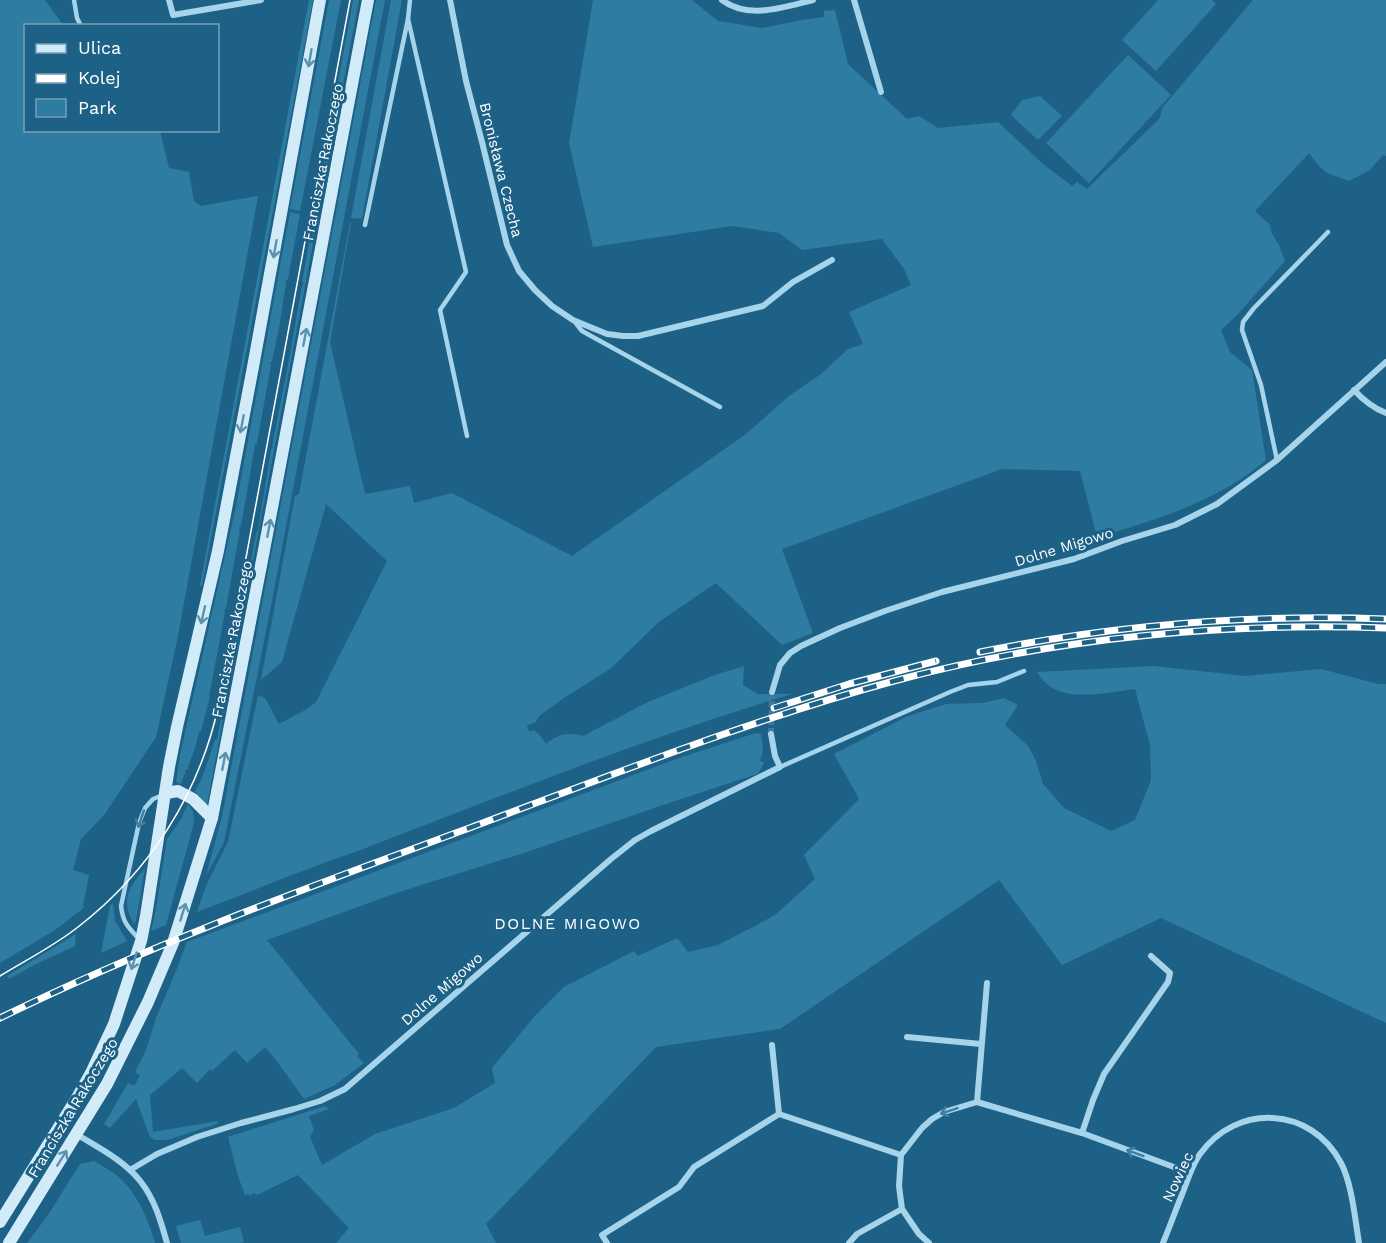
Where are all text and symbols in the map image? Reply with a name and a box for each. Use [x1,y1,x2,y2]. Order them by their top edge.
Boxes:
legend [24,24,219,132]
text: Ulica [78,37,121,58]
one-way arrow [304,47,315,67]
text: Kolej [78,67,121,88]
street label: Franciszka Rakoczego [299,82,347,242]
text: Park [78,97,117,118]
street label: Bronisława Czecha [476,101,527,240]
one-way arrow [269,239,280,259]
one-way arrow [300,327,311,347]
one-way arrow [236,414,247,434]
one-way arrow [263,519,274,539]
street label: Dolne Migowo [1012,523,1116,571]
street label: Franciszka Rakoczego [208,559,256,719]
one-way arrow [196,606,208,625]
one-way arrow [219,752,230,771]
one-way arrow [135,809,146,827]
one-way arrow [178,903,189,922]
district label: DOLNE MIGOWO [494,914,642,933]
street label: Dolne Migowo [397,949,487,1029]
one-way arrow [128,951,139,970]
street label: Franciszka Rakoczego [24,1035,122,1181]
one-way arrow [940,1107,959,1118]
one-way arrow [1126,1147,1145,1158]
street label: Nowiec [1159,1149,1197,1205]
one-way arrow [56,1150,68,1167]

